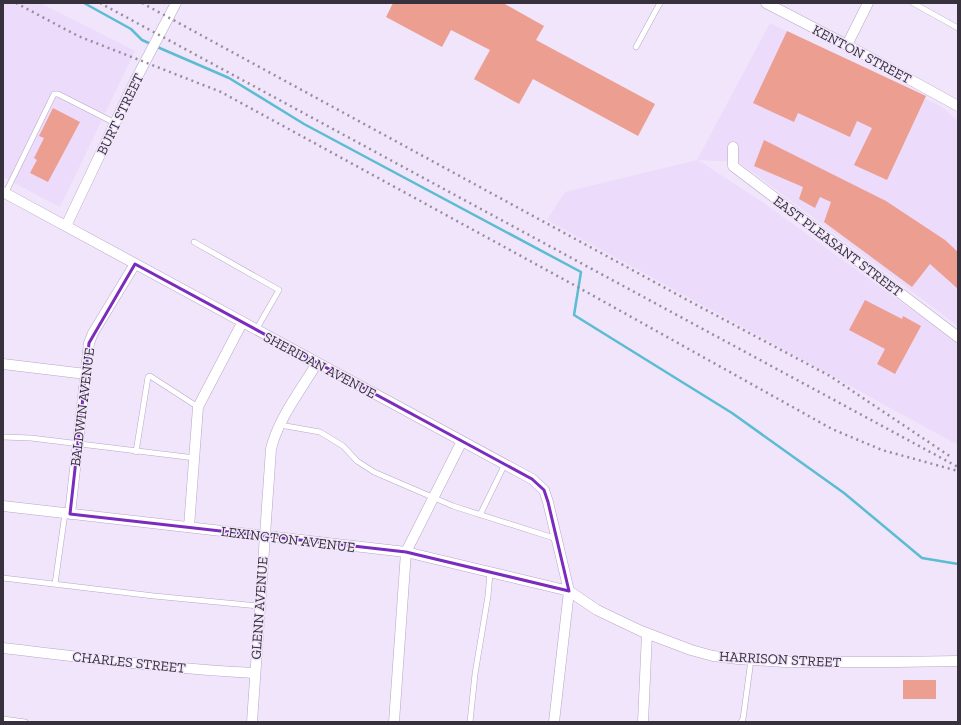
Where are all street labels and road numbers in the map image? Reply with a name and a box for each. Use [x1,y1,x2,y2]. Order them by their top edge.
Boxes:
street label: KENTON STREET [809,21,914,88]
street label: BURT STREET [93,70,148,158]
street label: EAST PLEASANT STREET [770,192,906,301]
street label: SHERIDAN AVENUE [261,329,379,402]
street label: BALDWIN AVENUE [67,347,98,467]
street label: LEXINGTON AVENUE [220,523,356,556]
street label: GLENN AVENUE [247,556,272,660]
street label: CHARLES STREET [71,648,187,677]
street label: HARRISON STREET [718,648,842,671]

